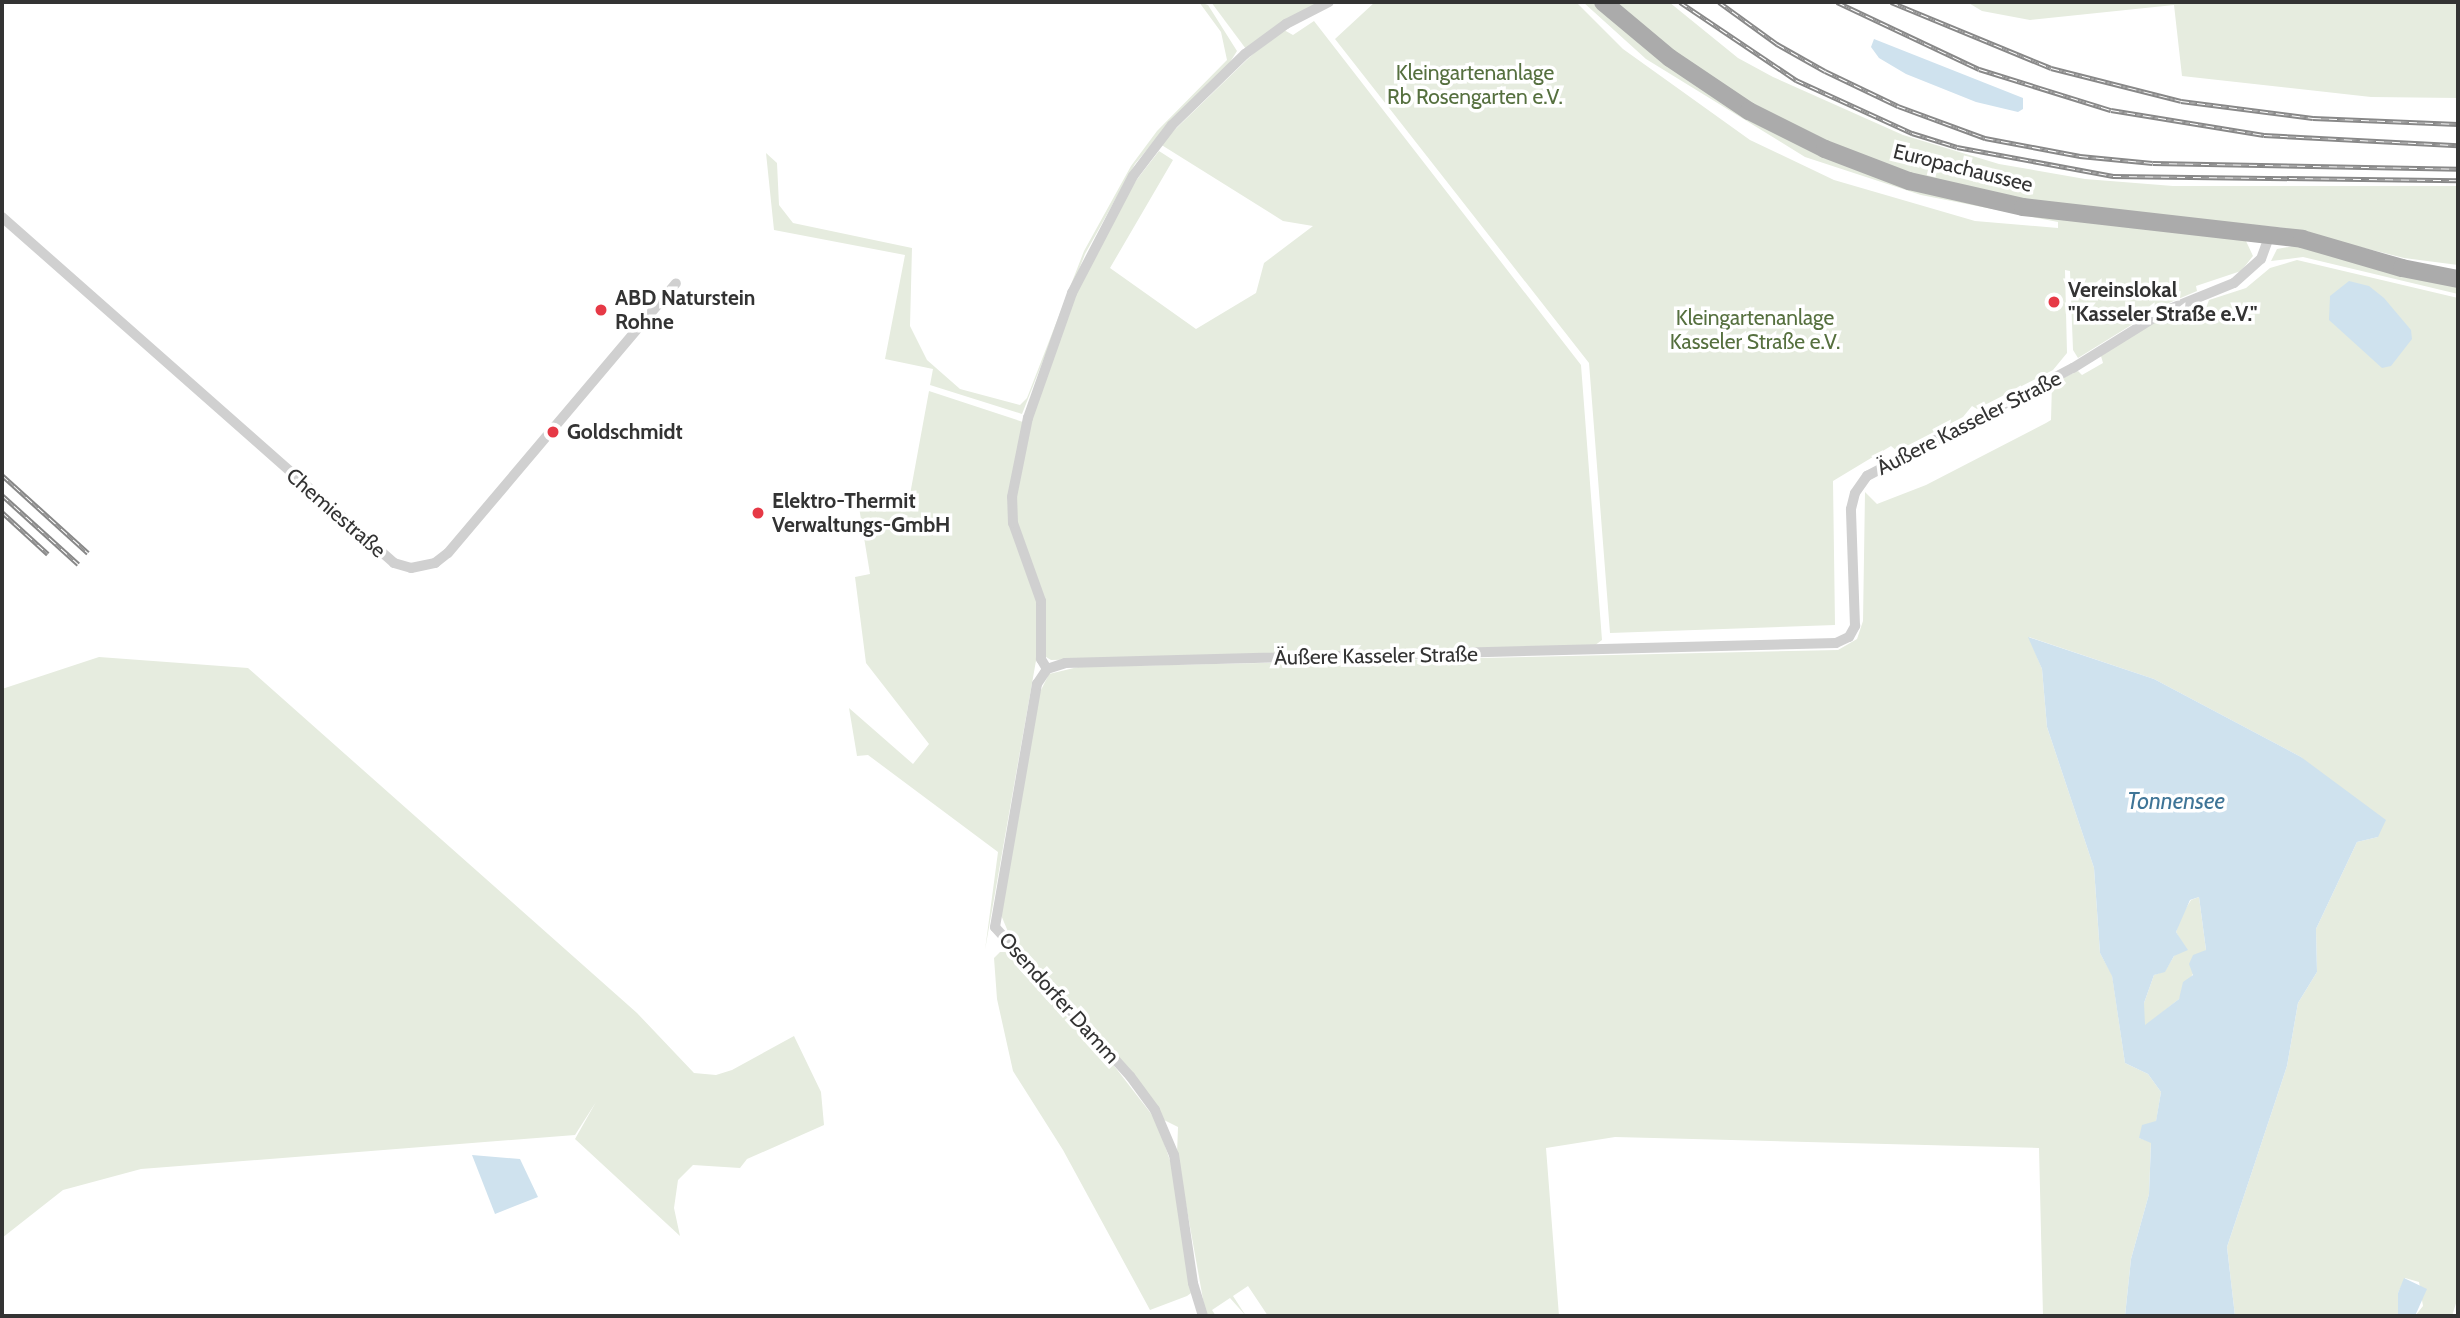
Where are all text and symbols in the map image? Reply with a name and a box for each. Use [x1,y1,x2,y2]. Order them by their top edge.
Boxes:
park label: Kleingartenanlage Rb Rosengarten e.V. [1387,60,1563,110]
street label: Europachaussee [1891,138,2035,198]
place label: Vereinslokal "Kasseler Straße e.V." [2068,277,2257,327]
place label: ABD Naturstein Rohne [615,285,755,335]
marker: Vereinslokal "Kasseler Straße e.V." [2046,294,2062,310]
marker: ABD Naturstein Rohne [593,302,609,318]
park label: Kleingartenanlage Kasseler Straße e.V. [1670,305,1840,355]
street label: Äußere Kasseler Straße [1872,366,2066,480]
place label: Goldschmidt [567,419,683,445]
marker: Goldschmidt [545,424,561,440]
street label: Chemiestraße [281,463,391,563]
place label: Elektro-Thermit Verwaltungs-GmbH [772,488,950,538]
marker: Elektro-Thermit Verwaltungs-GmbH [750,505,766,521]
street label: Äußere Kasseler Straße [1274,642,1478,670]
water label: Tonnensee [2127,787,2225,815]
street label: Osendorfer Damm [993,927,1125,1069]

